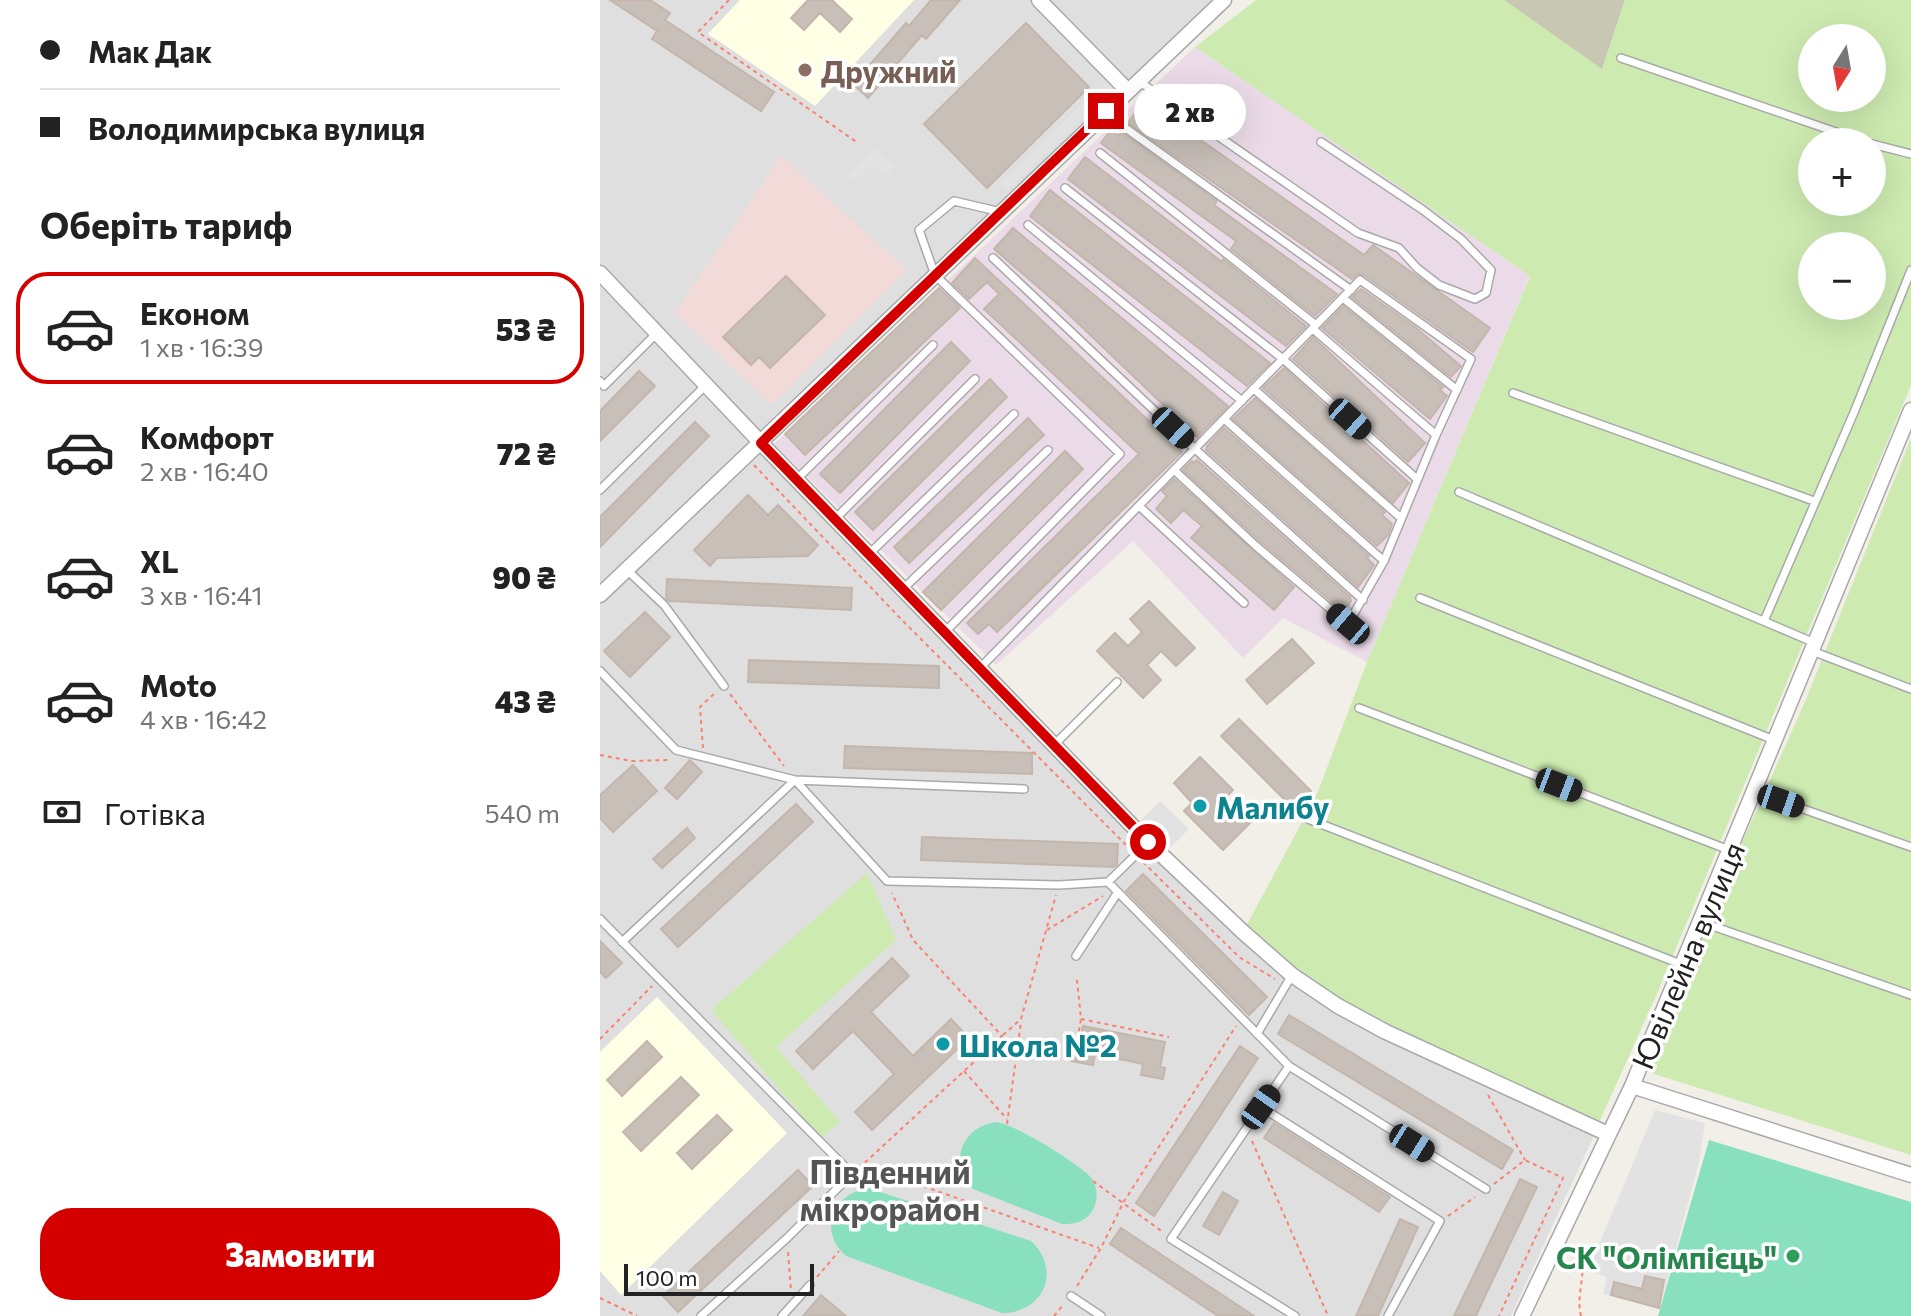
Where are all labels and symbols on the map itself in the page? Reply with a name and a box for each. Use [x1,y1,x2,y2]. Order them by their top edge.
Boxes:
north arrow [1798,24,1886,112]
place label: Дружний [821,52,957,89]
marker: Дружний [796,61,814,79]
callout: 2 хв [1134,83,1246,139]
route end [1088,93,1124,129]
car [1324,394,1376,444]
car [1147,403,1199,453]
car [1322,599,1374,649]
car [1532,765,1586,805]
car [1754,782,1808,820]
place label: Малибу [1216,788,1330,825]
marker: Малибу [1191,797,1209,815]
route start [1130,824,1166,860]
street label: Ювілейна вулиця [1622,836,1752,1074]
place label: Школа №2 [959,1026,1117,1063]
marker: Школа №2 [934,1035,952,1053]
car [1237,1080,1285,1134]
car [1385,1120,1439,1166]
district label: Південний мікрорайон [800,1151,980,1228]
place label: СК "Олімпієць" [1556,1238,1777,1275]
marker: СК "Олімпієць" [1784,1247,1802,1265]
scale bar [624,1260,814,1296]

